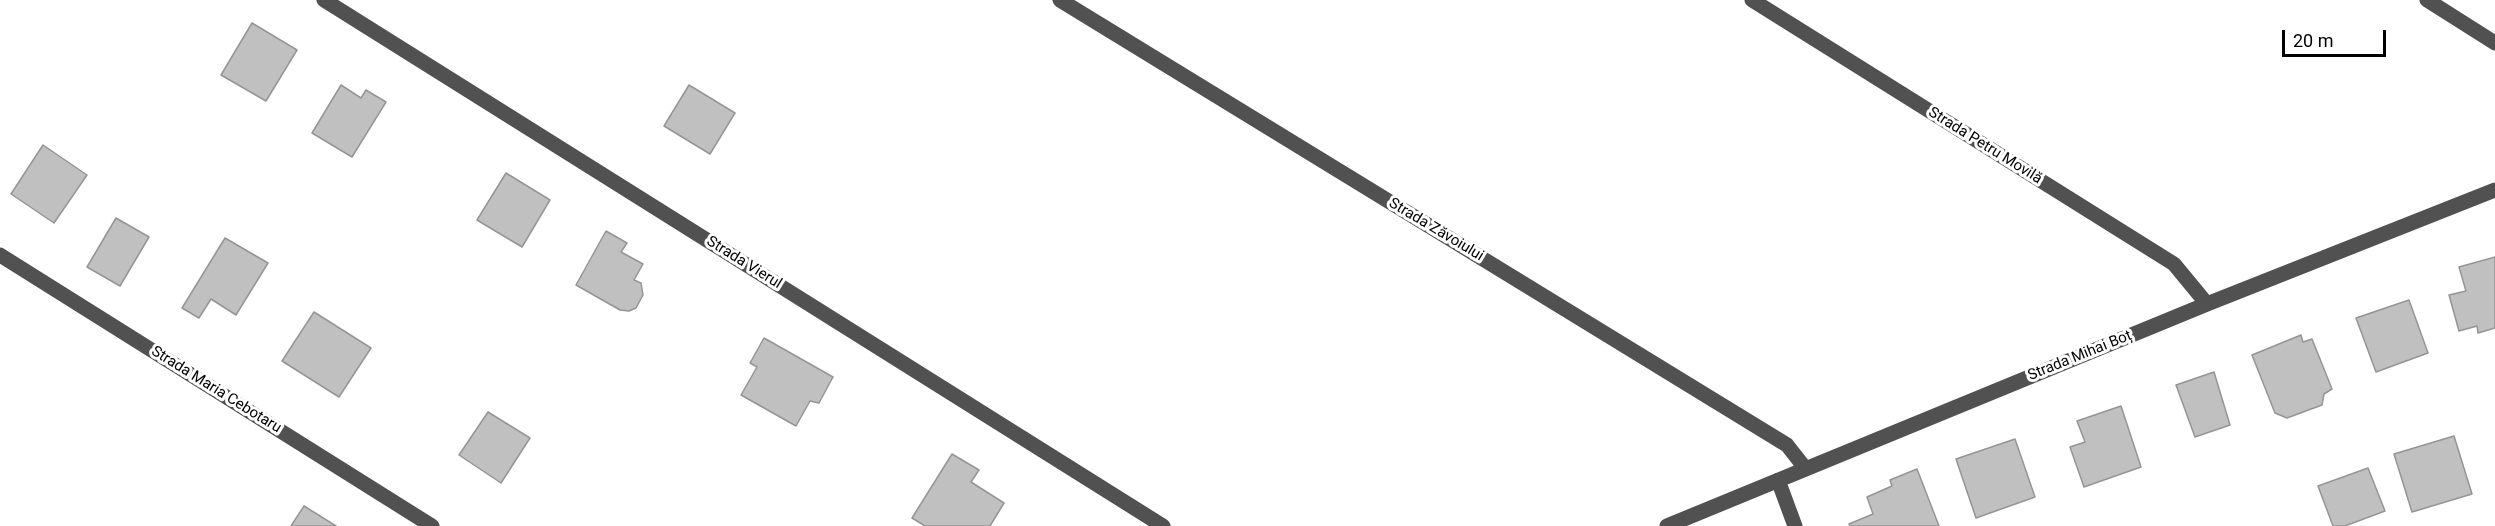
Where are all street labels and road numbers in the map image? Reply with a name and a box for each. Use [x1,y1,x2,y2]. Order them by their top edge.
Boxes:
street label: Strada Petru Movilă [1925,104,2045,188]
street label: Strada Zăvoiului [1385,195,1487,265]
street label: Strada Vierul [703,233,785,293]
street label: Strada Mihai Boț [2025,327,2135,385]
street label: Strada Maria Cebotaru [148,343,284,437]

